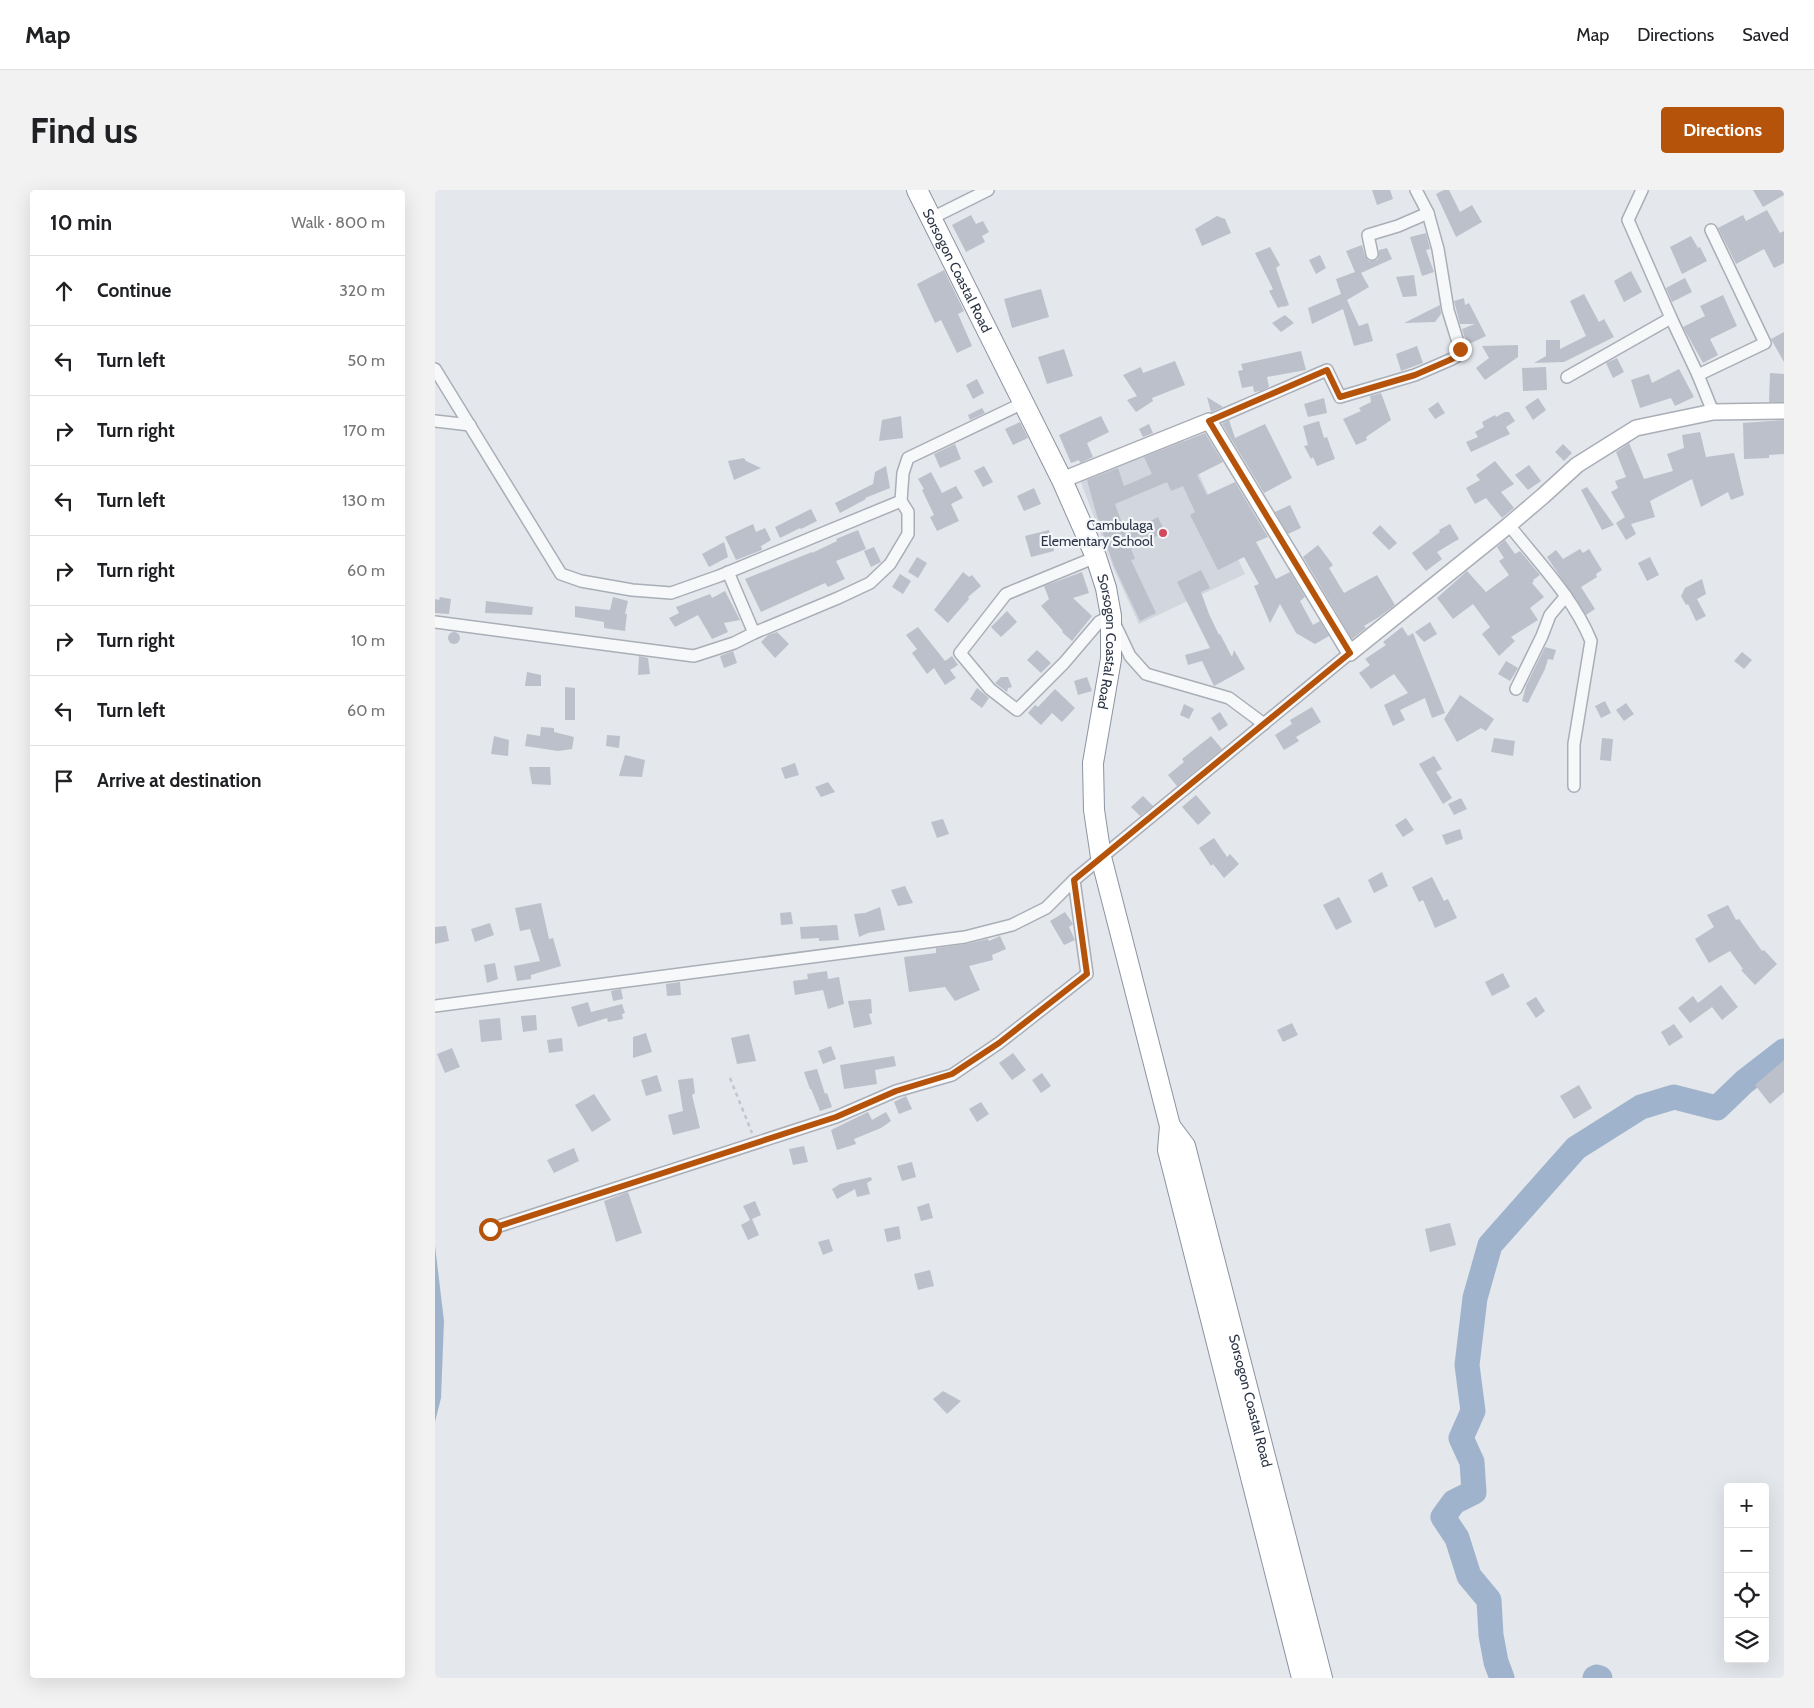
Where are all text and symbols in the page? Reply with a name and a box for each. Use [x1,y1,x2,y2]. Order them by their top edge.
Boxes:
text: Map [25,20,71,49]
text: Map [1576,24,1609,46]
text: Directions [1637,24,1714,46]
text: Saved [1742,24,1789,46]
button: Directions [1661,107,1784,153]
text: Find us [30,109,138,152]
street label: Sorsogon Coastal Road [919,205,996,336]
text: 10 min [50,210,112,235]
text: Walk · 800 m [291,213,385,232]
icon: ahead [50,277,78,305]
text: Continue [97,279,171,302]
text: 320 m [339,281,385,300]
route end [1449,338,1472,361]
icon: left [50,347,78,375]
text: Turn left [97,349,165,372]
text: 50 m [348,351,385,370]
icon: right [50,417,78,445]
text: Turn right [97,419,175,442]
text: 170 m [343,421,385,440]
icon: left [50,487,78,515]
text: Turn left [97,489,165,512]
text: 130 m [342,491,385,510]
place label: Cambulaga Elementary School [1041,516,1154,550]
marker: Cambulaga Elementary School [1157,527,1169,539]
icon: right [50,557,78,585]
text: Turn right [97,559,175,582]
text: 60 m [347,561,385,580]
street label: Sorsogon Coastal Road [1093,572,1120,711]
icon: right [50,627,78,655]
text: Turn right [97,629,175,652]
text: 10 m [351,631,385,650]
icon: left [50,697,78,725]
text: Turn left [97,699,165,722]
text: 60 m [347,701,385,720]
icon: arrive [50,767,78,795]
text: Arrive at destination [97,769,261,792]
route start [479,1218,502,1241]
street label: Sorsogon Coastal Road [1225,1332,1276,1469]
map controls [1724,1483,1769,1663]
button: + [1724,1483,1769,1528]
button: − [1724,1528,1769,1573]
button: locate [1724,1573,1769,1618]
button: layers [1724,1618,1769,1663]

